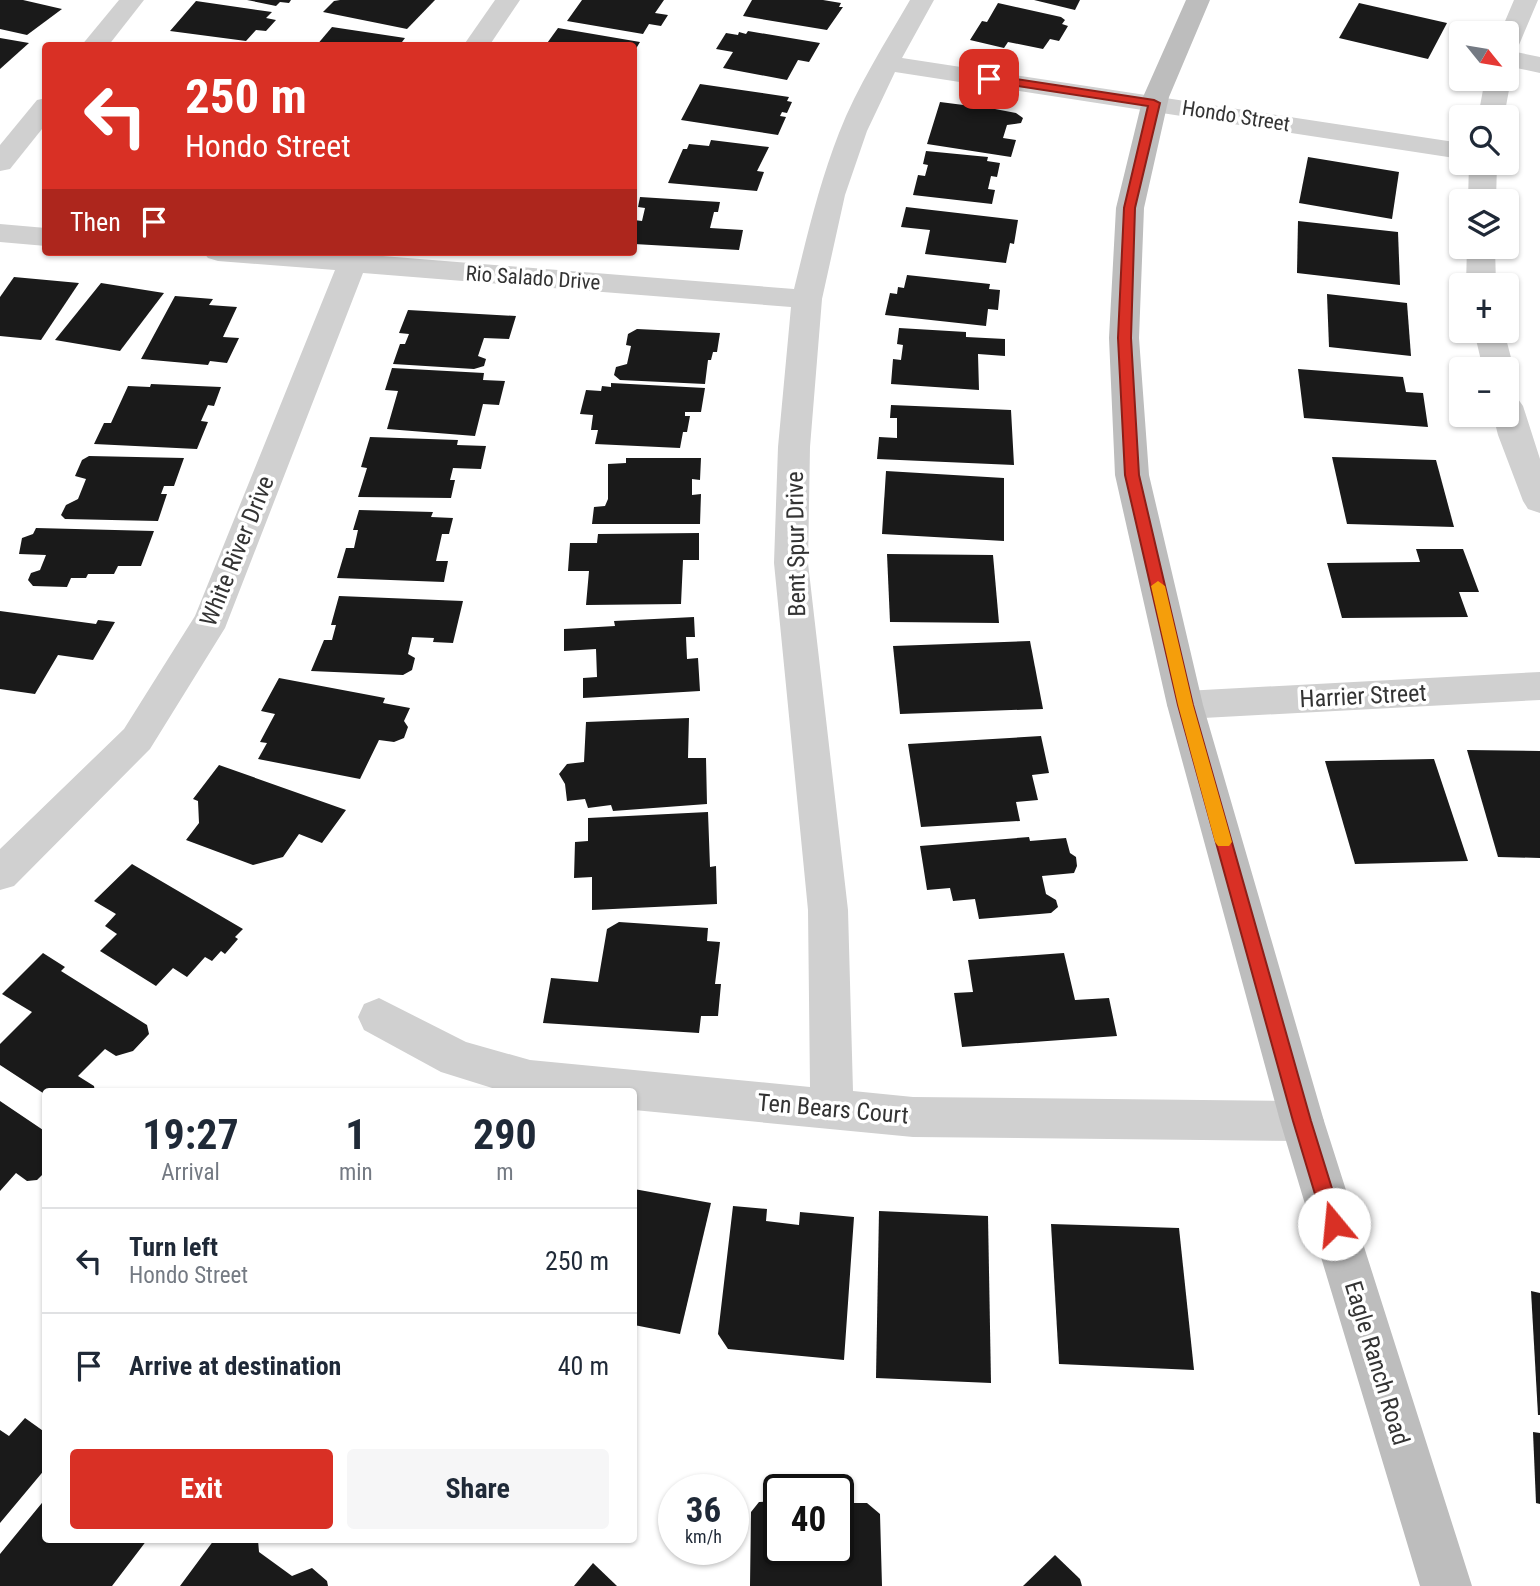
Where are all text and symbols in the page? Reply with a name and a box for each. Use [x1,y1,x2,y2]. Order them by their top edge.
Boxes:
north arrow [1449,21,1519,91]
map controls [1449,21,1519,427]
pin [959,49,1019,109]
icon: arrive [970,60,1008,98]
text: 250 m [185,68,307,125]
icon: left [70,70,161,161]
street label: Hondo Street [1180,96,1292,136]
button: search [1449,105,1519,175]
text: Hondo Street [185,127,351,165]
button: layers [1449,189,1519,259]
icon: arrive [135,203,173,241]
text: Then [70,207,121,237]
street label: Rio Salado Drive [465,261,601,295]
button: + [1449,273,1519,343]
button: − [1449,357,1519,427]
street label: Bent Spur Drive [781,471,811,617]
street label: White River Drive [194,472,280,630]
street label: Harrier Street [1299,679,1427,713]
street label: Ten Bears Court [756,1088,910,1130]
text: 19:27 [142,1110,239,1159]
text: 1 [345,1110,366,1159]
text: 290 [473,1110,537,1159]
text: Arrival [161,1159,220,1186]
text: min [339,1159,373,1186]
text: m [496,1159,513,1186]
position arrow [1297,1187,1371,1261]
text: Turn left [129,1232,218,1262]
icon: left [70,1242,108,1280]
text: 250 m [545,1246,609,1276]
text: Hondo Street [129,1262,248,1289]
street label: Eagle Ranch Road [1339,1278,1415,1448]
icon: arrive [70,1347,108,1385]
text: Arrive at destination [129,1351,341,1381]
text: 40 m [558,1351,609,1381]
button: Exit [70,1449,333,1529]
button: Share [347,1449,609,1529]
speed limit sign: 40 [763,1474,854,1565]
text: 36 [686,1490,721,1531]
text: km/h [685,1526,722,1547]

